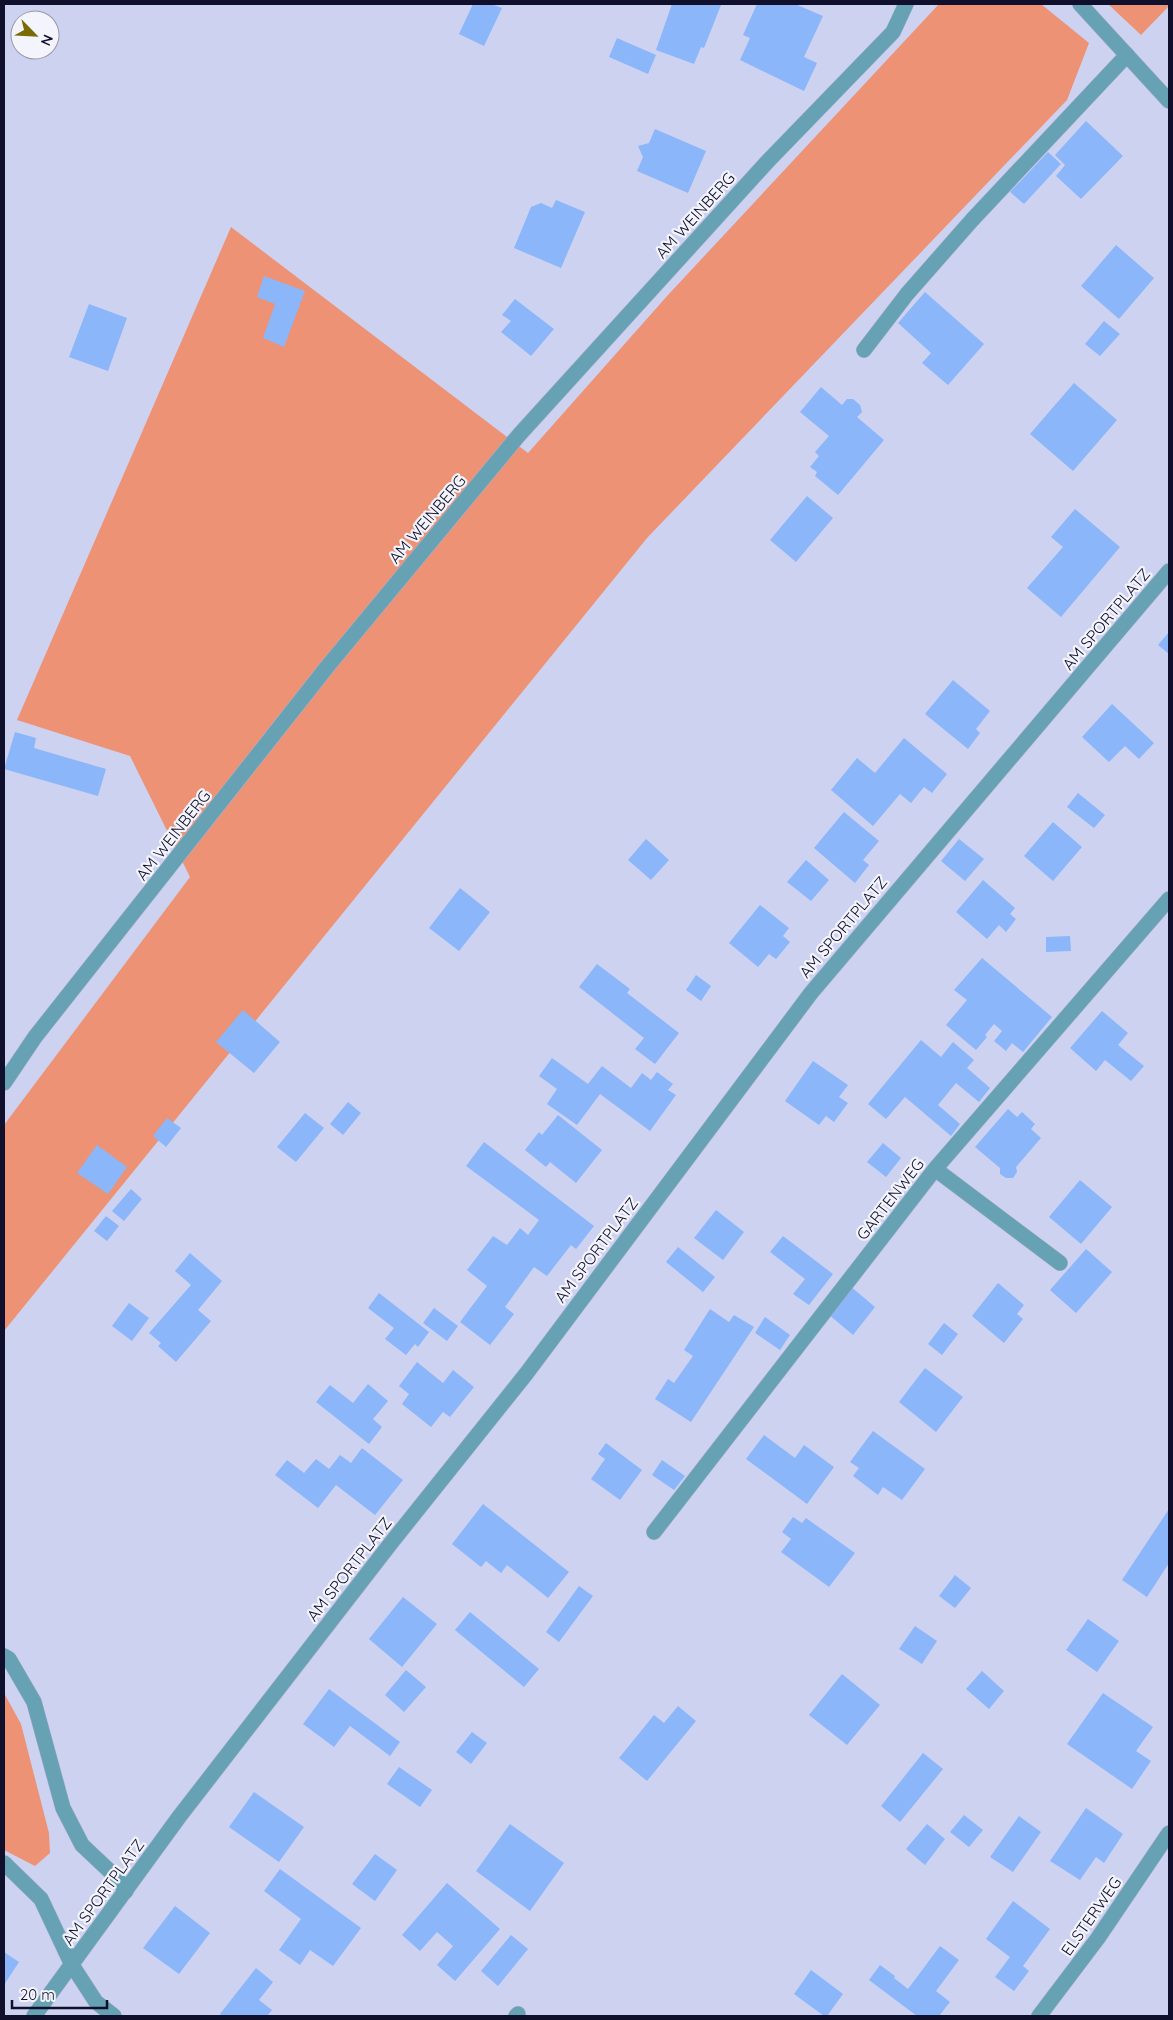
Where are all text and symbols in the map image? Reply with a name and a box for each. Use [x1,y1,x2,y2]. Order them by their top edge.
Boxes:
north arrow [10,10,60,60]
text: N [37,32,57,49]
street label: AM WEINBERG [651,168,739,262]
street label: AM WEINBERG [384,471,470,567]
street label: AM SPORTPLATZ [1058,564,1154,674]
street label: AM WEINBERG [131,786,215,884]
street label: AM SPORTPLATZ [795,872,891,982]
street label: GARTENWEG [852,1154,928,1244]
street label: AM SPORTPLATZ [550,1193,642,1307]
street label: AM SPORTPLATZ [302,1513,396,1625]
street label: AM SPORTPLATZ [58,1835,148,1949]
street label: ELSTERWEG [1057,1873,1125,1959]
scale bar [12,1978,108,2010]
text: 20 m [20,1985,55,2004]

